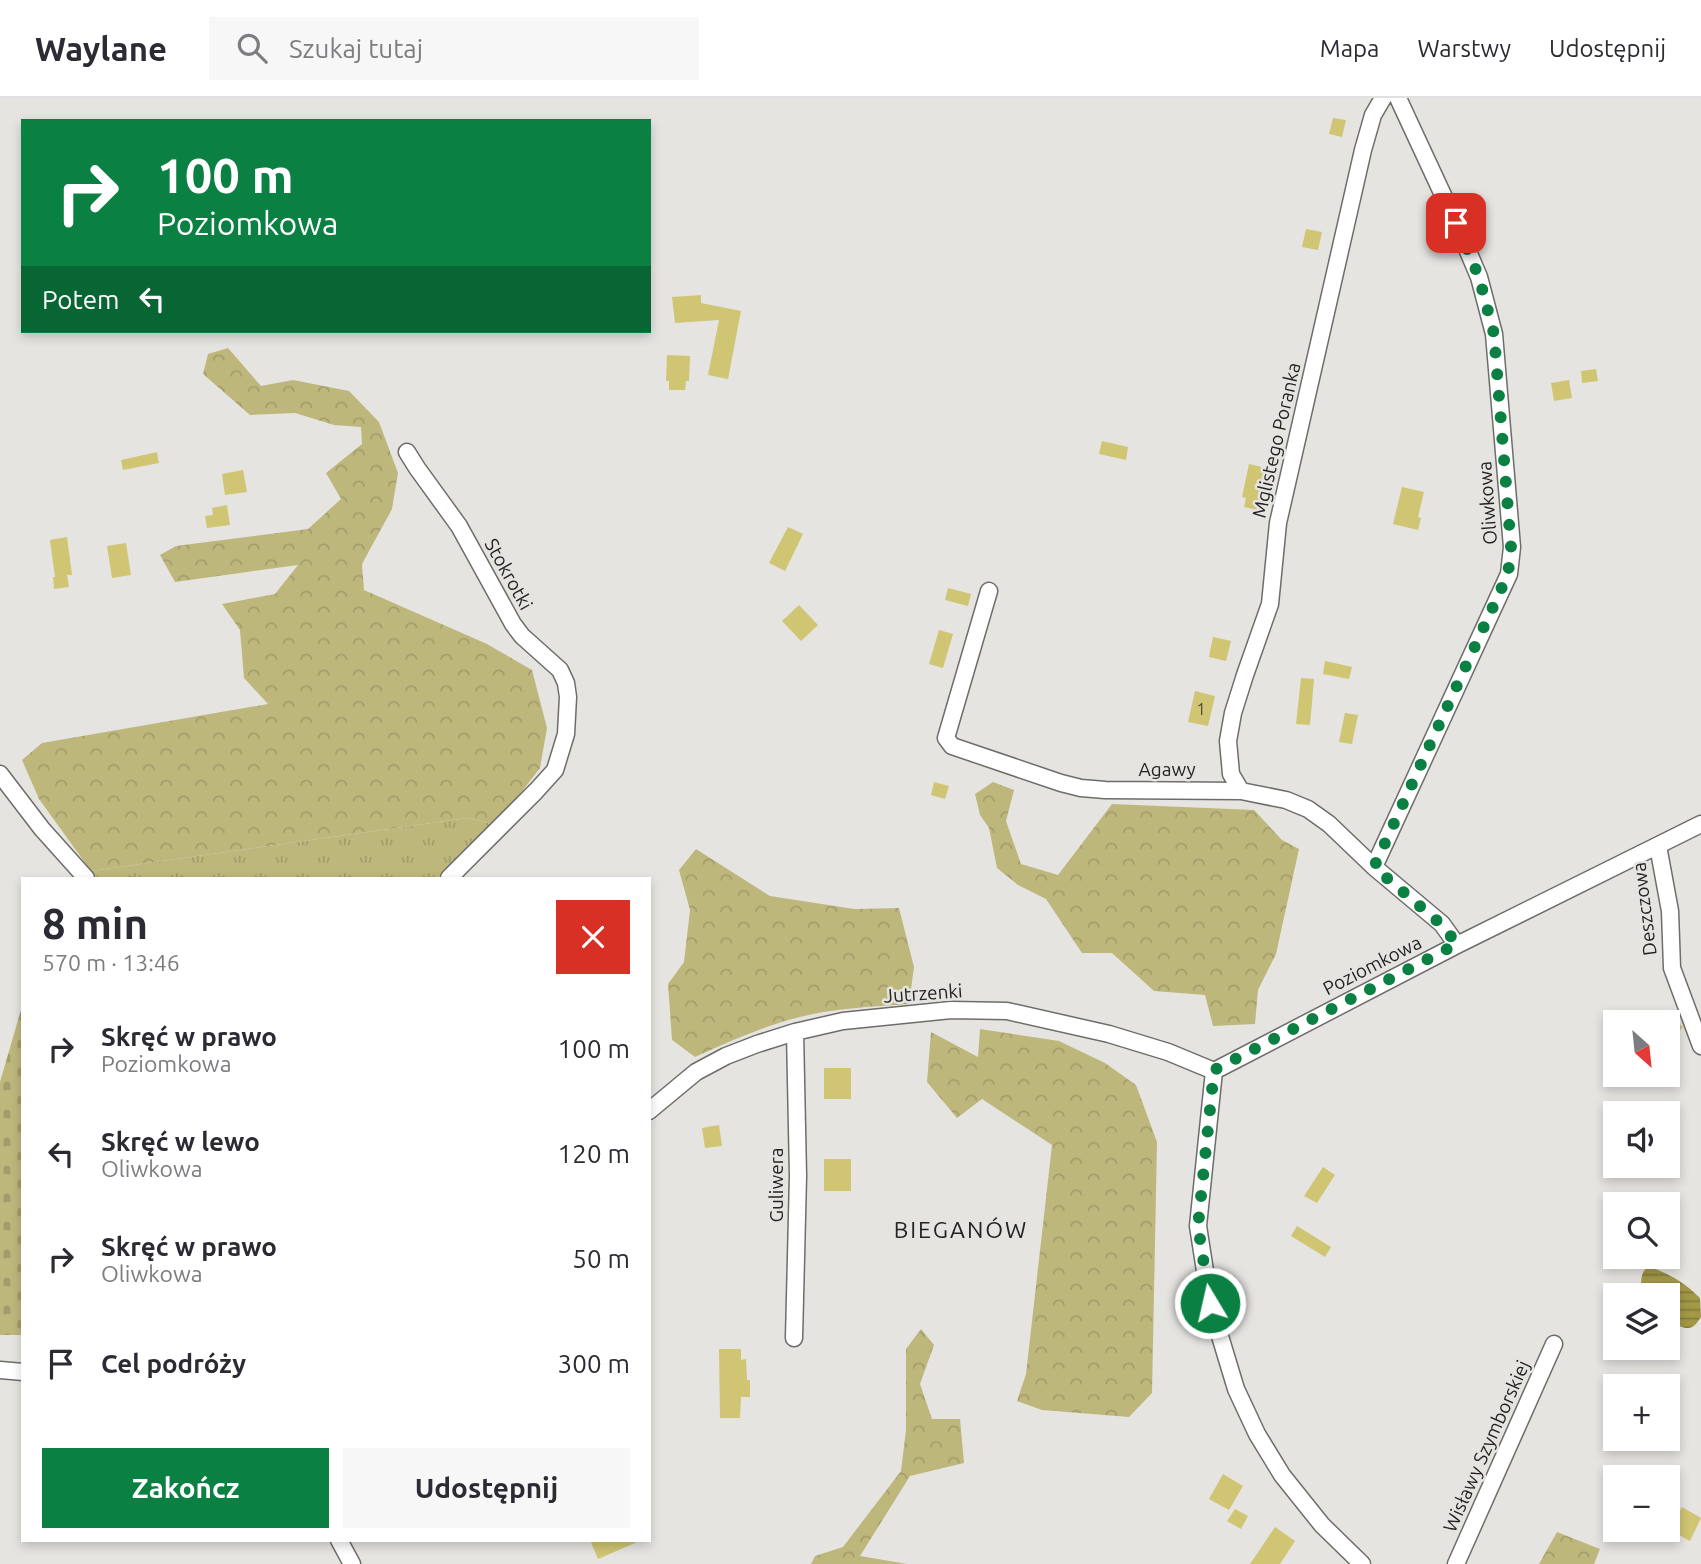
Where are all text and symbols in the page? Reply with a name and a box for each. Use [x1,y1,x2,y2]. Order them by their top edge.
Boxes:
search box [209,17,699,80]
icon: search [233,29,271,67]
text: Waylane [35,30,167,67]
text: Szukaj tutaj [289,34,423,63]
text: Mapa [1320,35,1379,62]
text: Warstwy [1417,35,1511,62]
text: Udostępnij [1549,35,1666,62]
icon: right [42,147,133,238]
text: 100 m [157,147,294,202]
pin [1426,193,1486,253]
icon: arrive [1437,204,1475,242]
text: Poziomkowa [157,205,339,241]
icon: left [133,280,171,318]
text: Potem [42,285,119,314]
street label: Mglistego Poranka [1247,360,1305,520]
street label: Oliwkowa [1473,460,1501,546]
street label: Stokrotki [480,535,538,613]
house number: 1 [1196,700,1206,718]
street label: Agawy [1138,758,1196,780]
street label: Deszczowa [1627,861,1661,957]
text: 8 min [42,900,148,947]
button: close [556,900,630,974]
street label: Poziomkowa [1319,931,1425,999]
text: 570 m · 13:46 [42,950,180,975]
street label: Jutrzenki [883,979,963,1007]
north arrow [1603,1010,1680,1087]
map controls [1603,1010,1680,1542]
text: Skręć w prawo [101,1022,277,1051]
icon: right [42,1030,80,1068]
text: 100 m [558,1034,630,1063]
text: Poziomkowa [101,1051,231,1076]
button: sound [1603,1101,1680,1178]
text: Skręć w lewo [101,1127,260,1156]
icon: left [42,1135,80,1173]
text: 120 m [558,1139,630,1168]
street label: Guliwera [765,1147,787,1223]
text: Oliwkowa [101,1156,203,1181]
button: search [1603,1192,1680,1269]
district label: BIEGANÓW [894,1216,1028,1242]
text: Skręć w prawo [101,1232,277,1261]
icon: right [42,1240,80,1278]
text: 50 m [572,1244,630,1273]
text: Oliwkowa [101,1261,203,1286]
position arrow [1173,1266,1247,1340]
button: layers [1603,1283,1680,1360]
icon: arrive [42,1345,80,1383]
text: Cel podróży [101,1349,246,1378]
text: 300 m [558,1349,630,1378]
street label: Wisławy Szymborskiej [1438,1357,1534,1535]
button: + [1603,1374,1680,1451]
button: Zakończ [42,1448,329,1528]
button: Udostępnij [343,1448,630,1528]
button: − [1603,1465,1680,1542]

